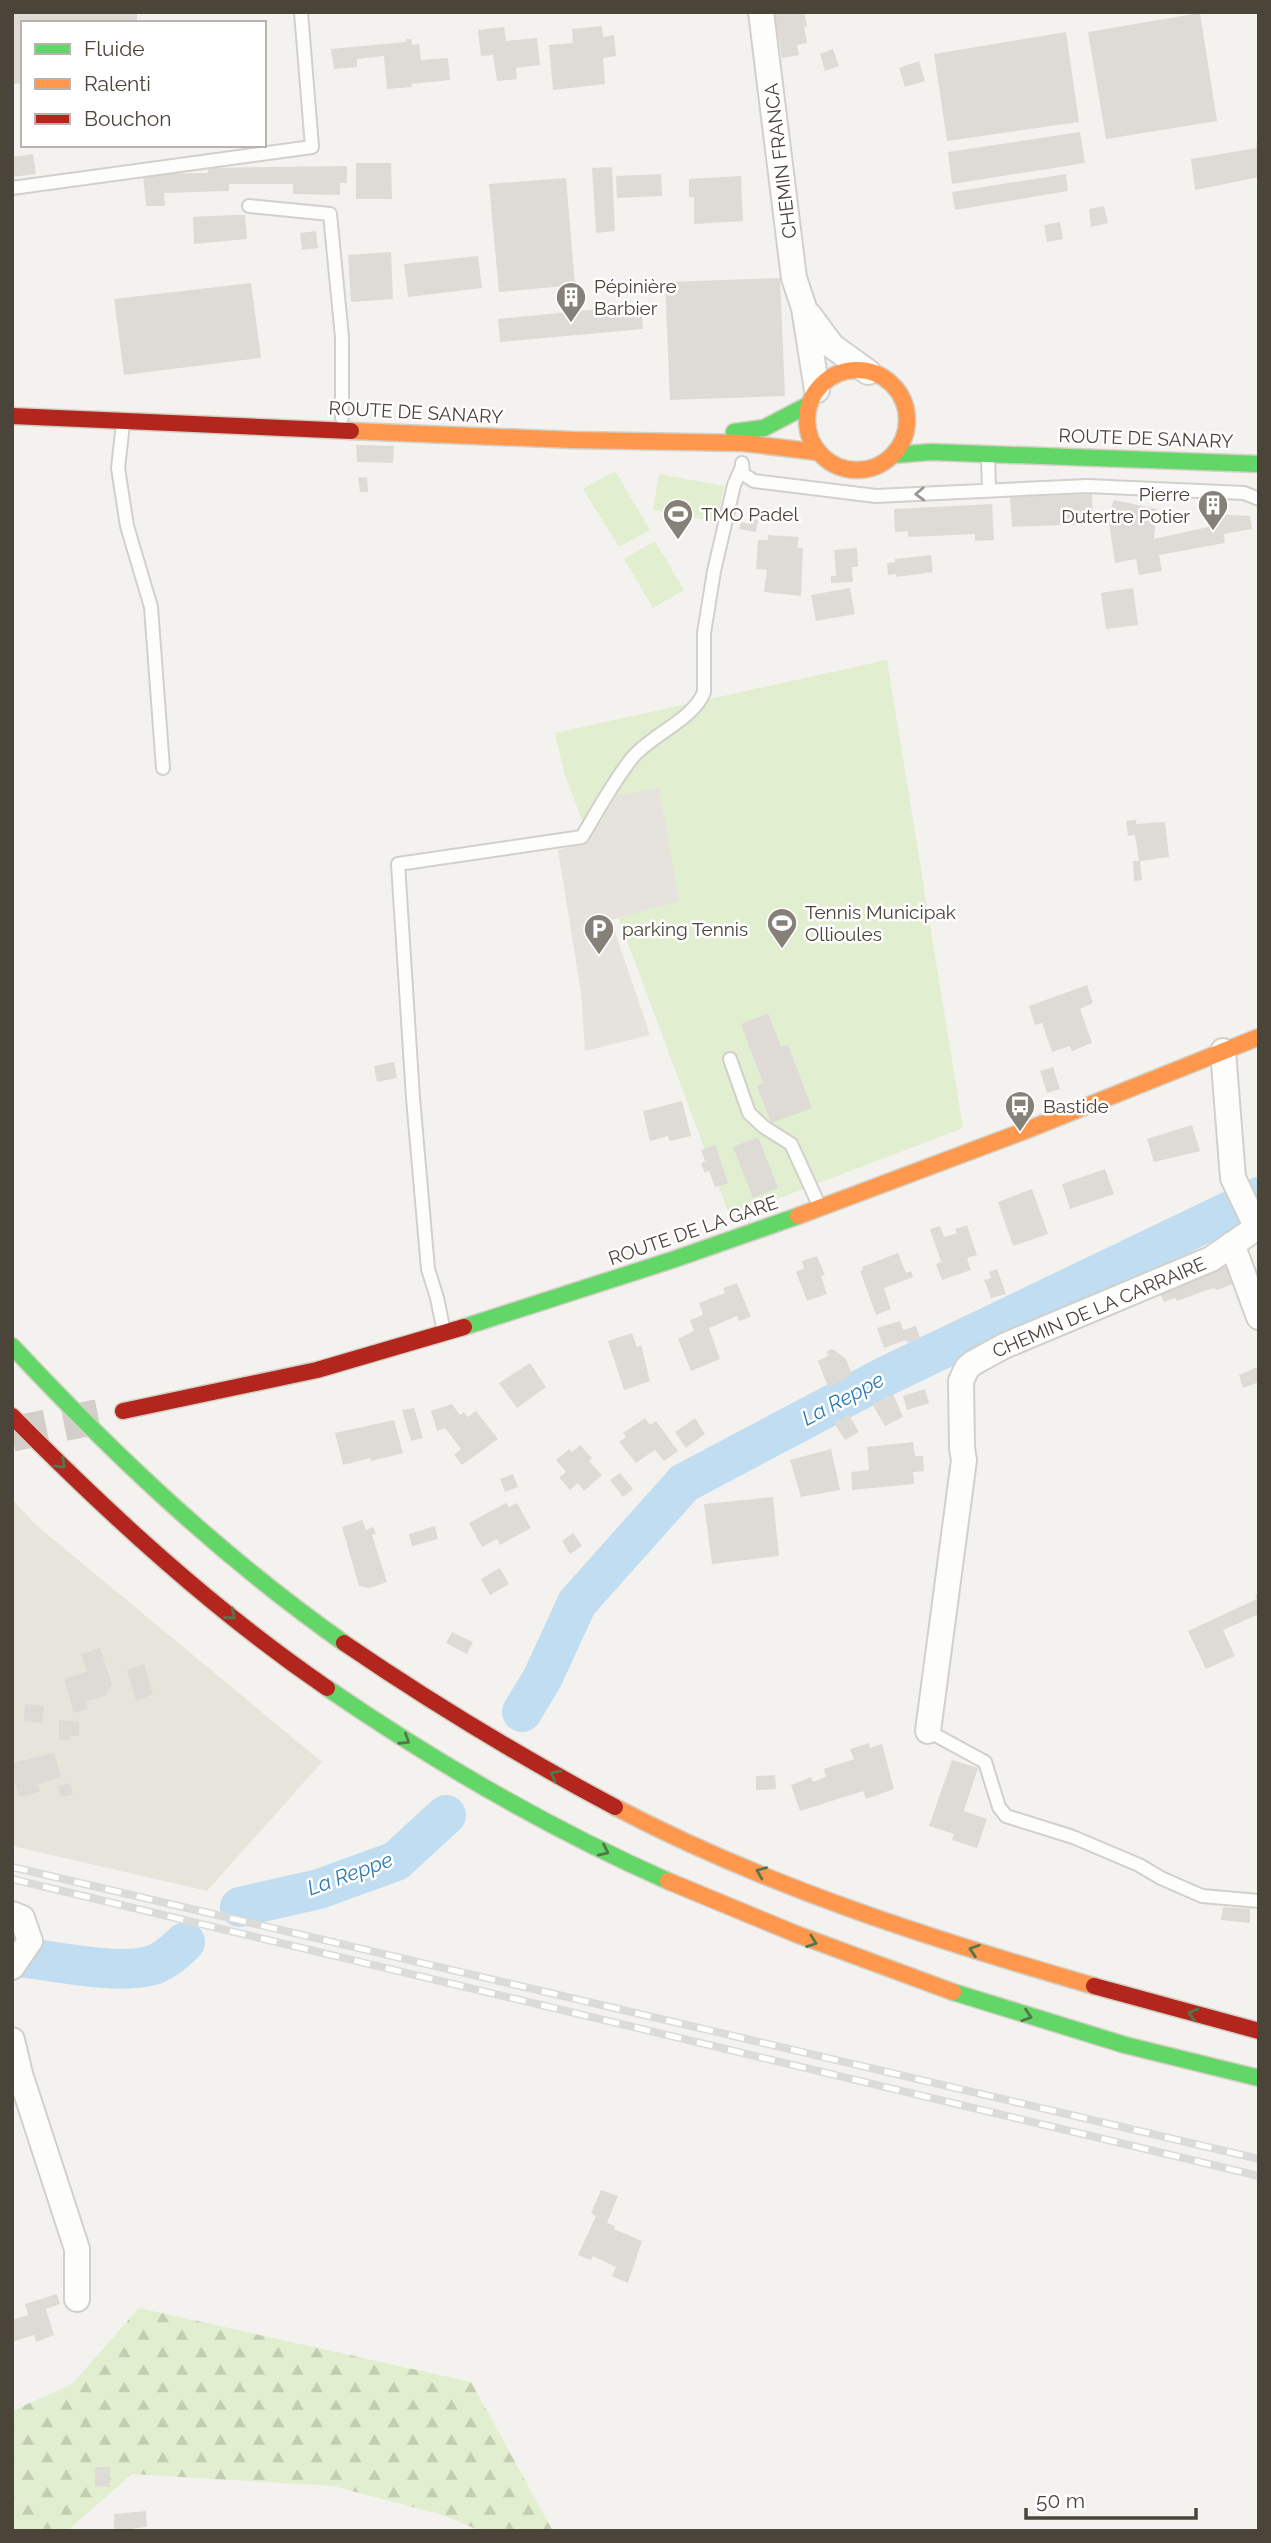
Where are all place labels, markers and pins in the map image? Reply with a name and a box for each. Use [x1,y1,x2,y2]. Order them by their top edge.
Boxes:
place label: Pépinière Barbier [594,275,677,319]
building icon: Pépinière Barbier [554,280,588,324]
place label: Pierre Dutertre Potier [1061,483,1190,527]
building icon: Pierre Dutertre Potier [1196,488,1230,532]
sports icon: TMO Padel [661,497,695,541]
place label: TMO Padel [701,503,799,525]
place label: Tennis Municipak Ollioules [805,901,956,945]
sports icon: Tennis Municipak Ollioules [765,906,799,950]
parking icon: parking Tennis [582,912,616,956]
place label: parking Tennis [622,918,748,940]
bus stop icon: Bastide [1003,1089,1037,1133]
place label: Bastide [1043,1095,1109,1117]

